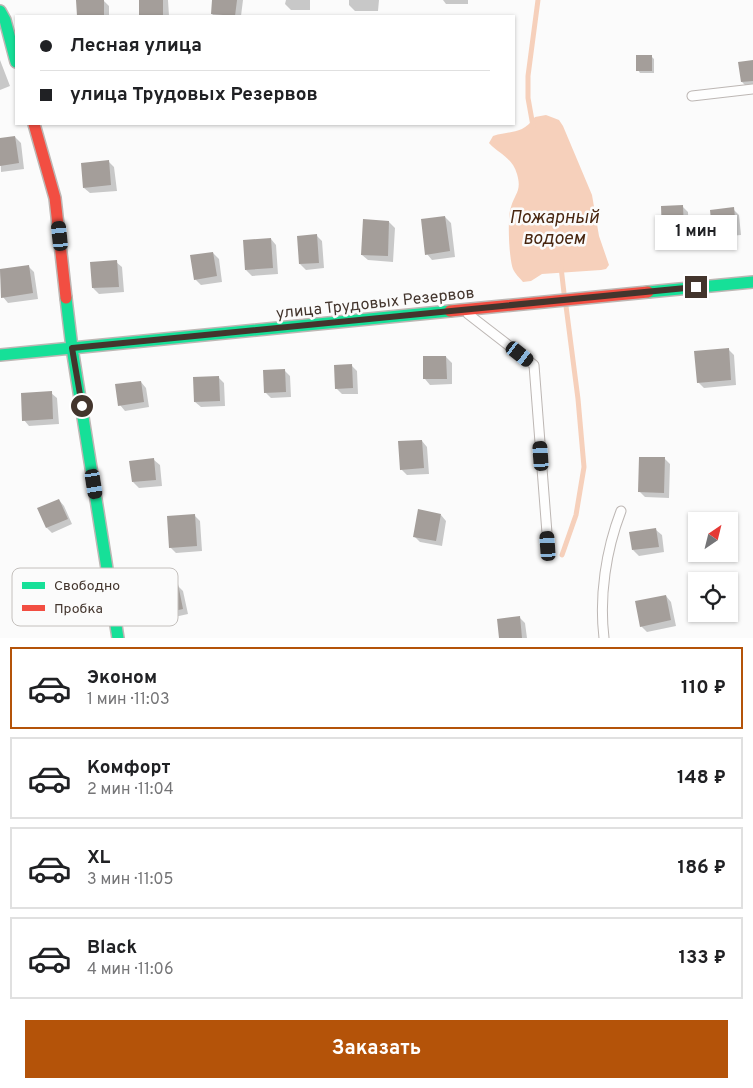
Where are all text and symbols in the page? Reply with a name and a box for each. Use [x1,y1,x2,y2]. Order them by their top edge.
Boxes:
text: Лесная улица [70,34,202,58]
text: улица Трудовых Резервов [70,83,318,107]
water label: Пожарный водоем [509,207,599,251]
callout: 1 мин [655,214,737,250]
car [50,220,69,252]
text: 1 мин [675,222,717,242]
route end [685,276,707,298]
street label: улица Трудовых Резервов [275,284,475,324]
car [503,339,536,369]
route start [71,395,93,417]
car [532,441,549,471]
car [84,468,103,500]
north arrow [688,512,738,562]
map controls [688,512,738,622]
car [539,531,556,561]
legend [12,568,178,626]
button: locate [688,572,738,622]
text: Свободно [54,578,120,595]
text: Пробка [54,601,103,618]
icon: car [27,666,72,711]
text: Эконом [87,666,157,690]
text: 110 ₽ [681,676,726,700]
text: 1 мин · 11:03 [87,690,170,710]
icon: car [27,756,72,801]
text: Комфорт [87,756,170,780]
text: 148 ₽ [677,766,726,790]
text: 2 мин · 11:04 [87,780,174,800]
icon: car [27,846,72,891]
text: XL [87,846,110,870]
text: 186 ₽ [678,856,726,880]
text: 3 мин · 11:05 [87,870,174,890]
icon: car [27,936,72,981]
text: Black [87,936,137,960]
text: 133 ₽ [678,946,726,970]
text: 4 мин · 11:06 [87,960,173,980]
button: Заказать [25,1020,728,1078]

